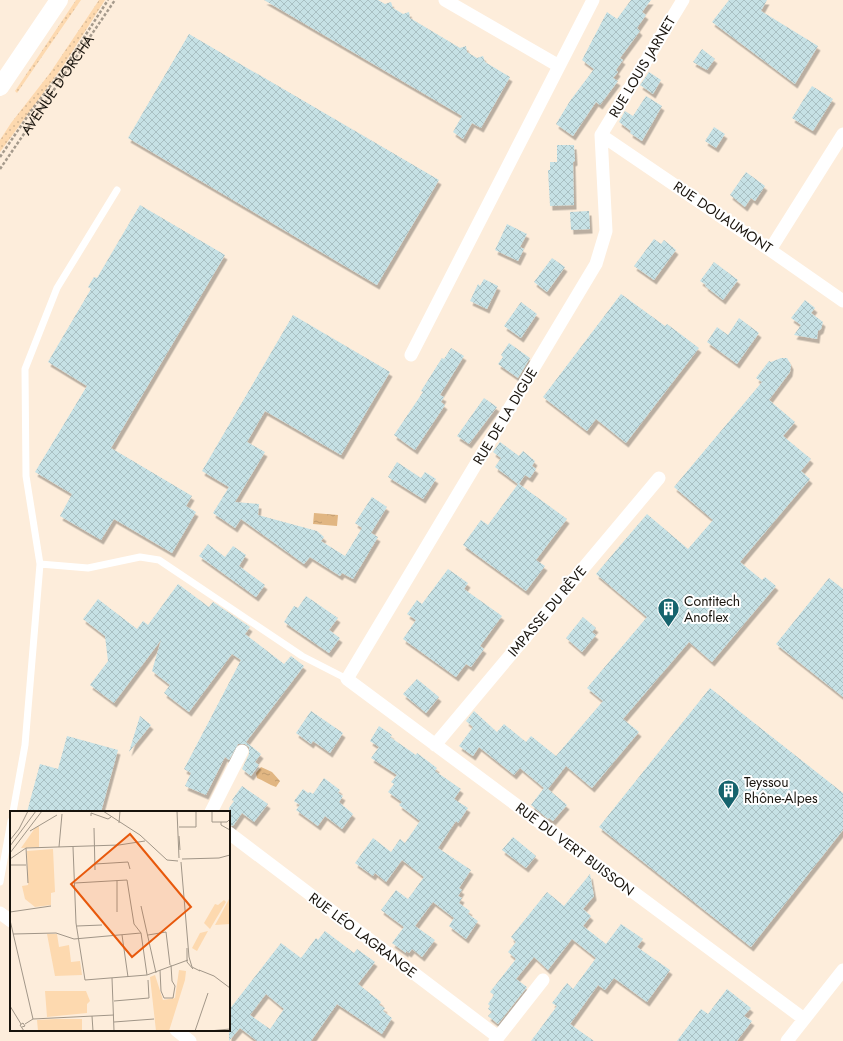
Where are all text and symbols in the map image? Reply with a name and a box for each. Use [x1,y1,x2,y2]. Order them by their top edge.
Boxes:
street label: RUE LOUIS JARNET [604,12,680,121]
street label: AVENUE D'ORCHA [16,30,99,139]
street label: RUE DOUAUMONT [669,176,777,258]
street label: RUE DE LA DIGUE [468,364,542,468]
street label: IMPASSE DU RÊVE [503,561,591,661]
place label: Contitech Anoflex [684,591,740,627]
building icon: Contitech Anoflex [655,596,681,629]
place label: Teyssou Rhône-Alpes [744,772,818,808]
building icon: Teyssou Rhône-Alpes [715,777,741,810]
street label: RUE DU VERT BUISSON [512,798,638,900]
inset map [10,811,230,1031]
street label: RUE LÉO LAGRANGE [305,888,421,982]

